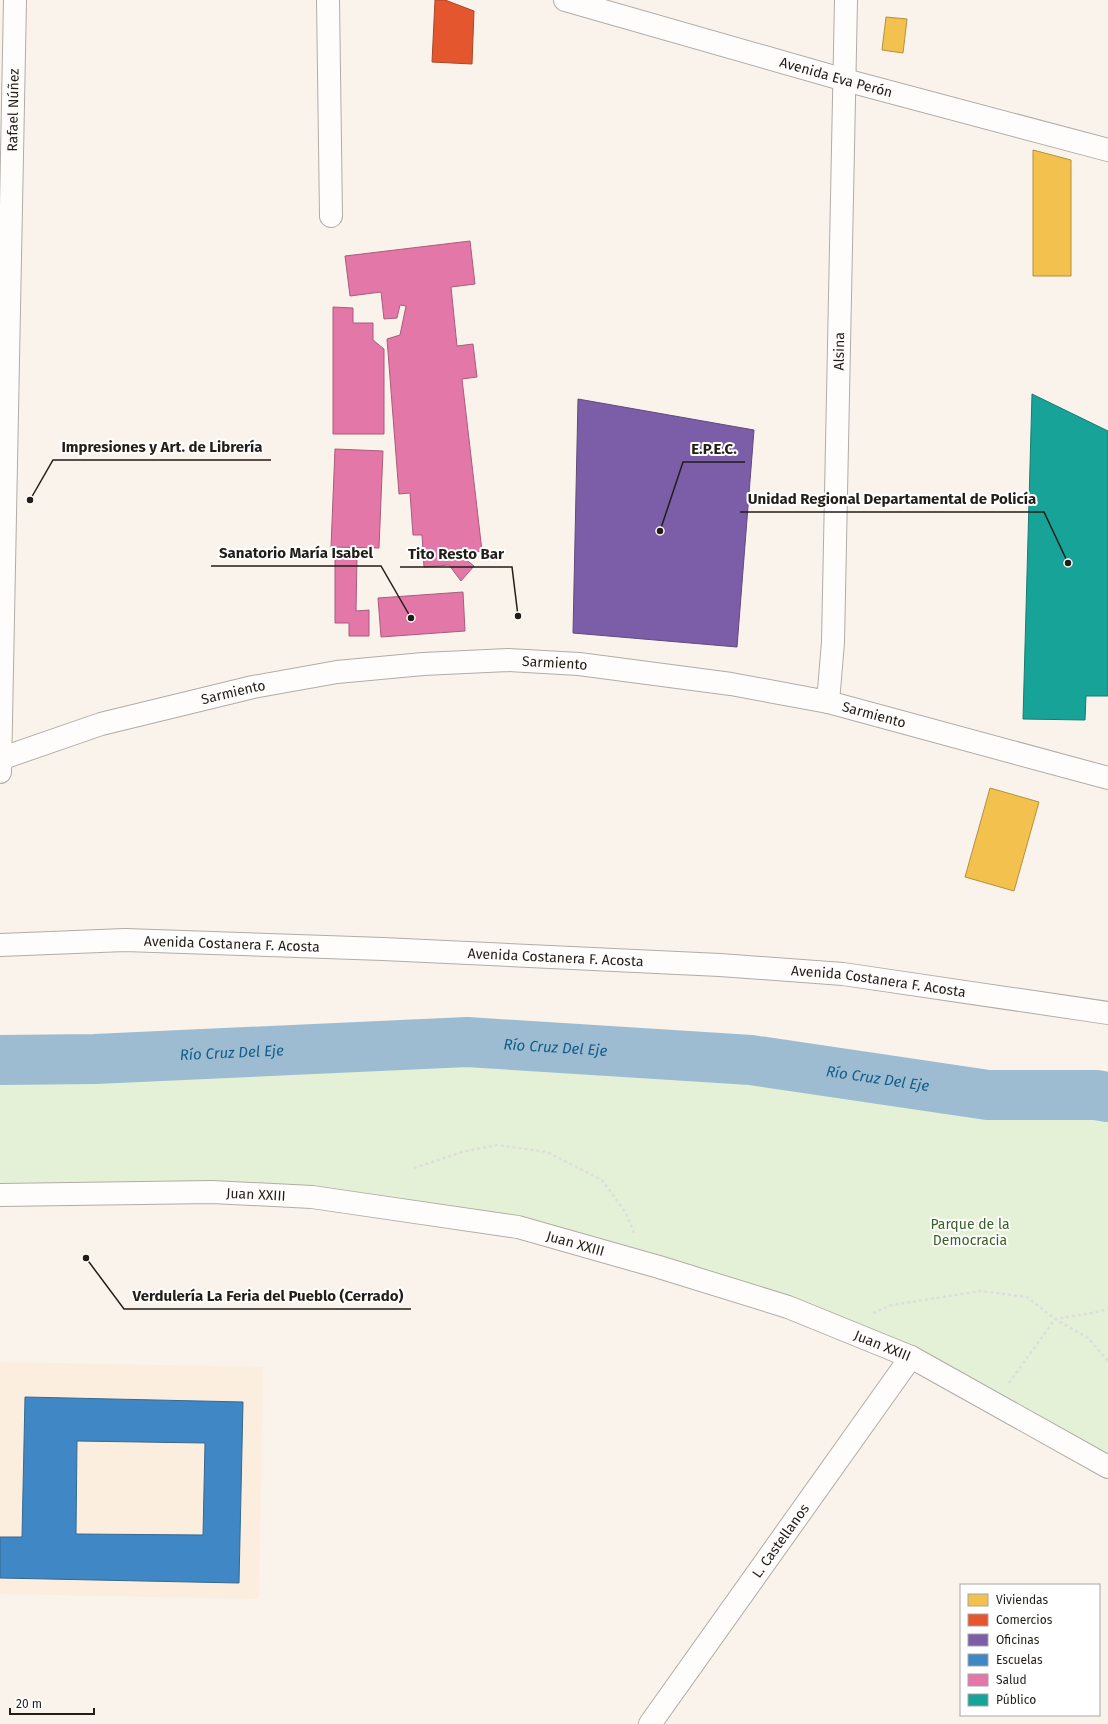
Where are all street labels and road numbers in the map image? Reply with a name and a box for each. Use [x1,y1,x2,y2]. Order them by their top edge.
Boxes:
street label: Avenida Eva Perón [778,54,894,101]
street label: Rafael Núñez [4,68,23,152]
street label: Alsina [830,332,848,371]
street label: Sarmiento [522,653,588,674]
street label: Sarmiento [200,677,267,708]
street label: Sarmiento [840,698,908,732]
street label: Avenida Costanera F. Acosta [144,933,320,956]
street label: Avenida Costanera F. Acosta [467,945,644,970]
street label: Avenida Costanera F. Acosta [790,962,967,1001]
street label: Juan XXIII [226,1185,286,1205]
street label: Juan XXIII [544,1227,606,1260]
street label: Juan XXIII [852,1327,913,1365]
street label: L. Castellanos [749,1500,813,1581]

